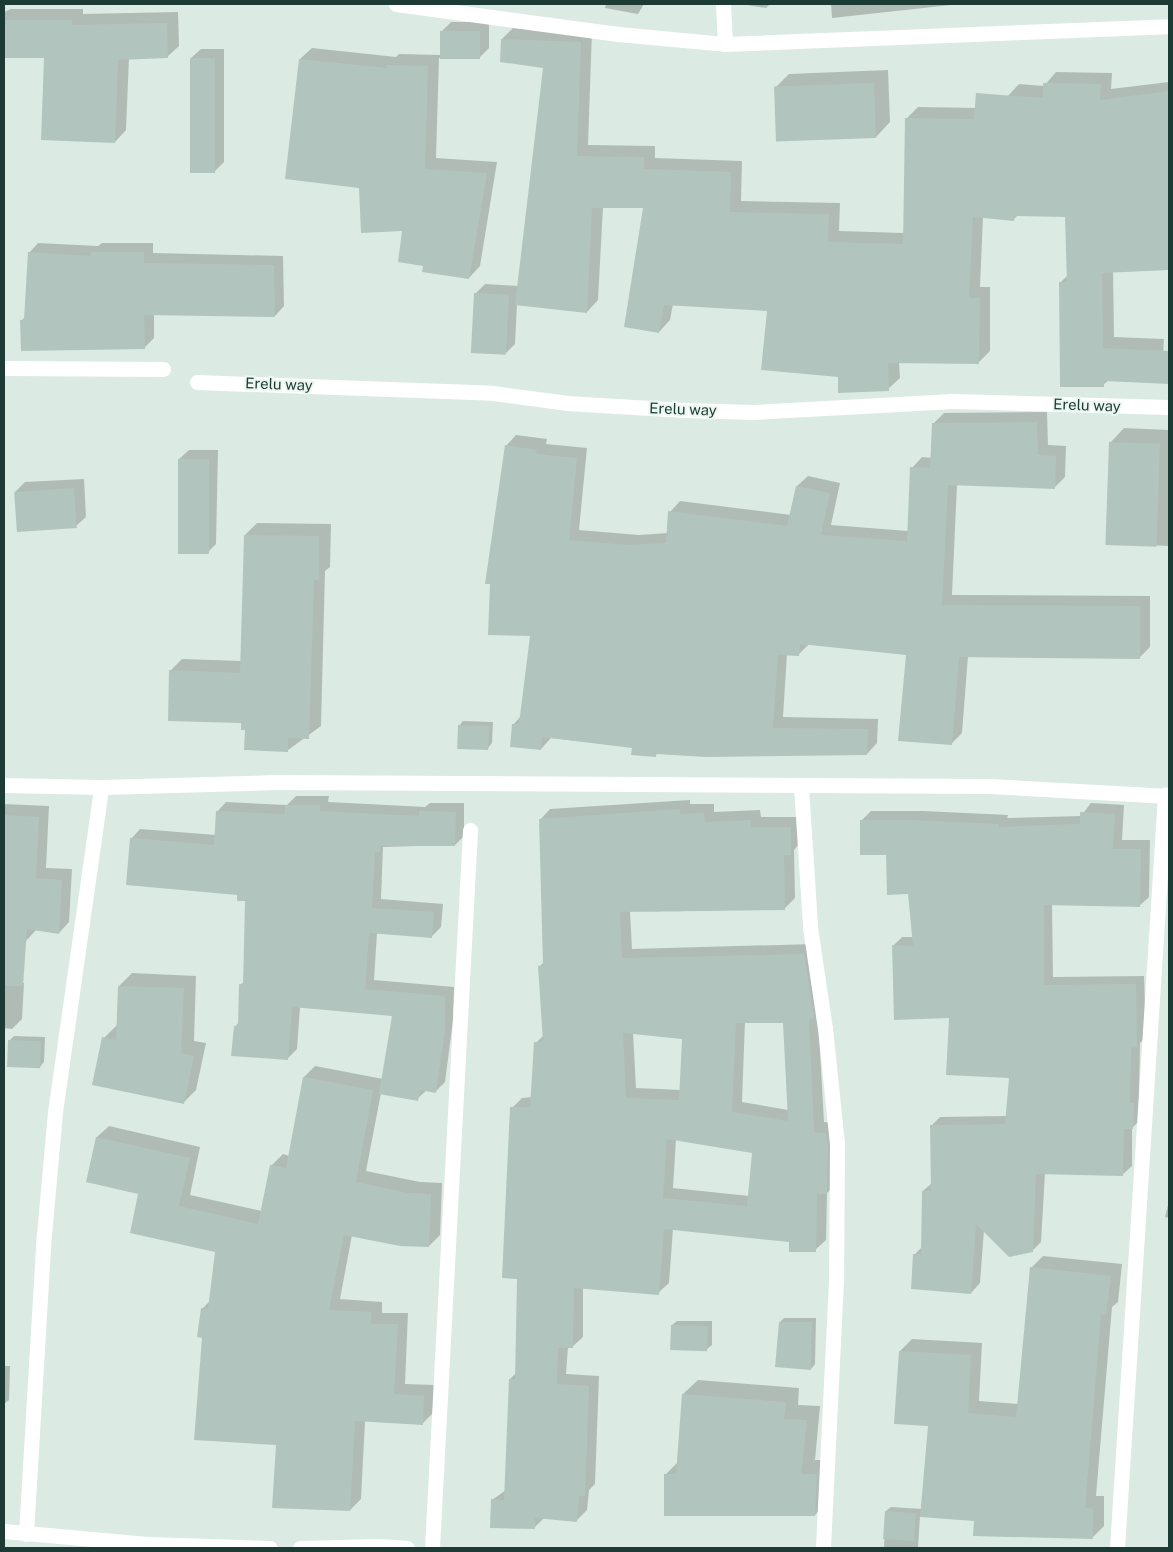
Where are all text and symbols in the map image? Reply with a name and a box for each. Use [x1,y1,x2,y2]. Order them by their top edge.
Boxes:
street label: Erelu way [245,374,313,394]
street label: Erelu way [1053,395,1121,415]
street label: Erelu way [649,399,717,419]

